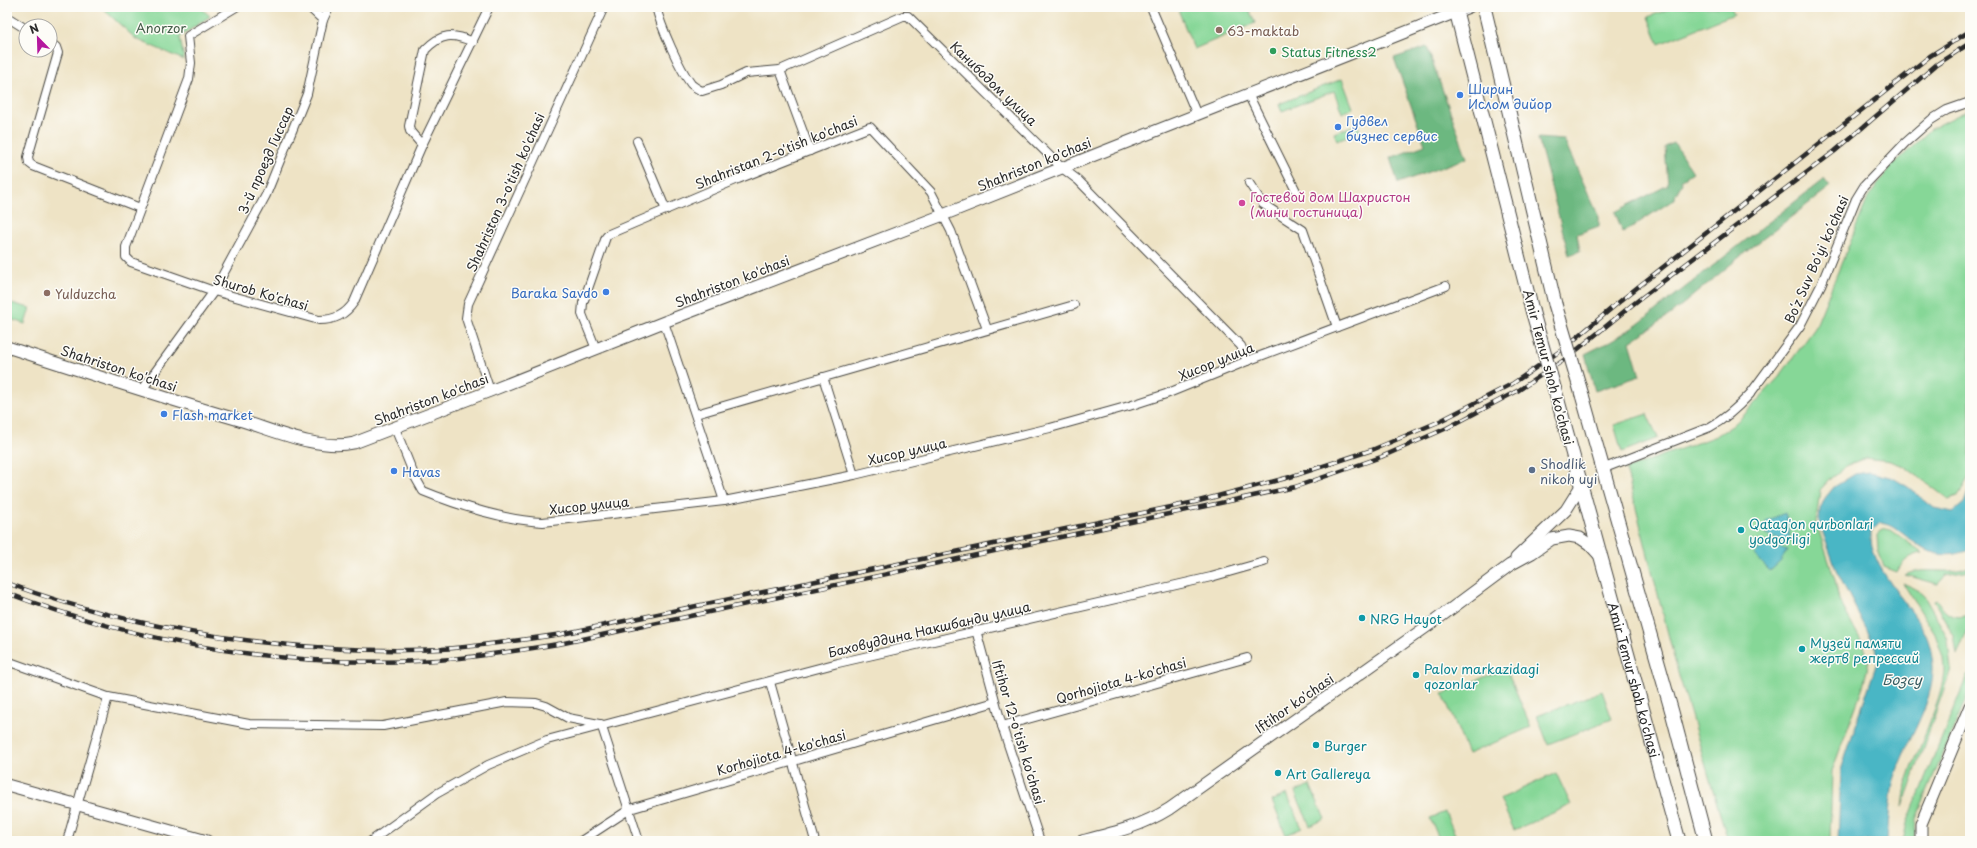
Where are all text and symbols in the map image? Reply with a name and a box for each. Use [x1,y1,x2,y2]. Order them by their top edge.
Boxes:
north arrow [18,18,58,58]
park label: Anorzor [136,18,187,37]
text: N [27,19,41,38]
place label: 63-maktab [1227,21,1299,40]
marker: 63-maktab [1214,25,1224,35]
street label: Канибодом улица [946,36,1042,130]
place label: Status Fitness2 [1281,42,1377,61]
marker: Status Fitness2 [1268,46,1278,56]
place label: Ширин Ислом дийор [1468,79,1552,113]
marker: Ширин Ислом дийор [1455,90,1465,100]
street label: 3-й проезд Гиссар [233,103,297,217]
street label: Shahriston 3-o'tish ko'chasi [461,109,549,275]
street label: Shahristan 2-o'tish ko'chasi [692,111,860,193]
place label: Гудвел бизнес сервис [1346,111,1438,145]
marker: Гудвел бизнес сервис [1333,122,1343,132]
street label: Shahriston ko'chasi [974,132,1094,196]
place label: Гостевой дом Шахристон (мини гостиница) [1250,187,1411,221]
street label: Boʻz Suv Boʻyi koʻchasi [1779,192,1853,326]
marker: Гостевой дом Шахристон (мини гостиница) [1237,198,1247,208]
street label: Shahriston ko'chasi [672,250,792,312]
street label: Shurob Ko'chasi [211,269,311,315]
place label: Baraka Savdo [511,283,598,302]
place label: Yulduzcha [55,284,117,303]
marker: Baraka Savdo [601,287,611,297]
street label: Amir Temur shoh ko'chasi [1519,287,1579,447]
marker: Yulduzcha [42,288,52,298]
street label: Хисор улица [1175,337,1257,385]
street label: Shahriston ko'chasi [58,340,180,396]
street label: Shahriston ko'chasi [371,368,491,430]
place label: Flash market [172,405,253,424]
marker: Flash market [159,409,169,419]
street label: Хисор улица [866,433,949,469]
place label: Shodlik nikoh uyi [1540,454,1597,488]
place label: Havas [402,462,441,481]
marker: Shodlik nikoh uyi [1527,465,1537,475]
marker: Havas [389,466,399,476]
street label: Хисор улица [548,491,631,519]
place label: Qatag'on qurbonlari yodgorligi [1749,514,1873,548]
marker: Qatag'on qurbonlari yodgorligi [1736,525,1746,535]
street label: Баховуддина Накшбанди улица [826,596,1033,662]
street label: Amir Temur shoh ko'chasi [1604,600,1665,760]
place label: NRG Hayot [1370,609,1442,628]
marker: NRG Hayot [1357,613,1367,623]
place label: Музей памяти жертв репрессий [1810,633,1919,667]
marker: Музей памяти жертв репрессий [1797,644,1807,654]
street label: Qorhojiota 4-ko'chasi [1054,652,1188,708]
street label: Iftihor 12-o'tish ko'chasi [988,657,1050,807]
place label: Palov markazidagi qozonlar [1424,659,1539,693]
street label: Iftihor ko'chasi [1251,669,1337,737]
water label: Бозсу [1882,669,1923,690]
marker: Palov markazidagi qozonlar [1411,670,1421,680]
street label: Korhojiota 4-ko'chasi [714,724,848,780]
place label: Burger [1324,736,1368,755]
marker: Burger [1311,740,1321,750]
place label: Art Gallereya [1286,764,1372,783]
marker: Art Gallereya [1273,768,1283,778]

